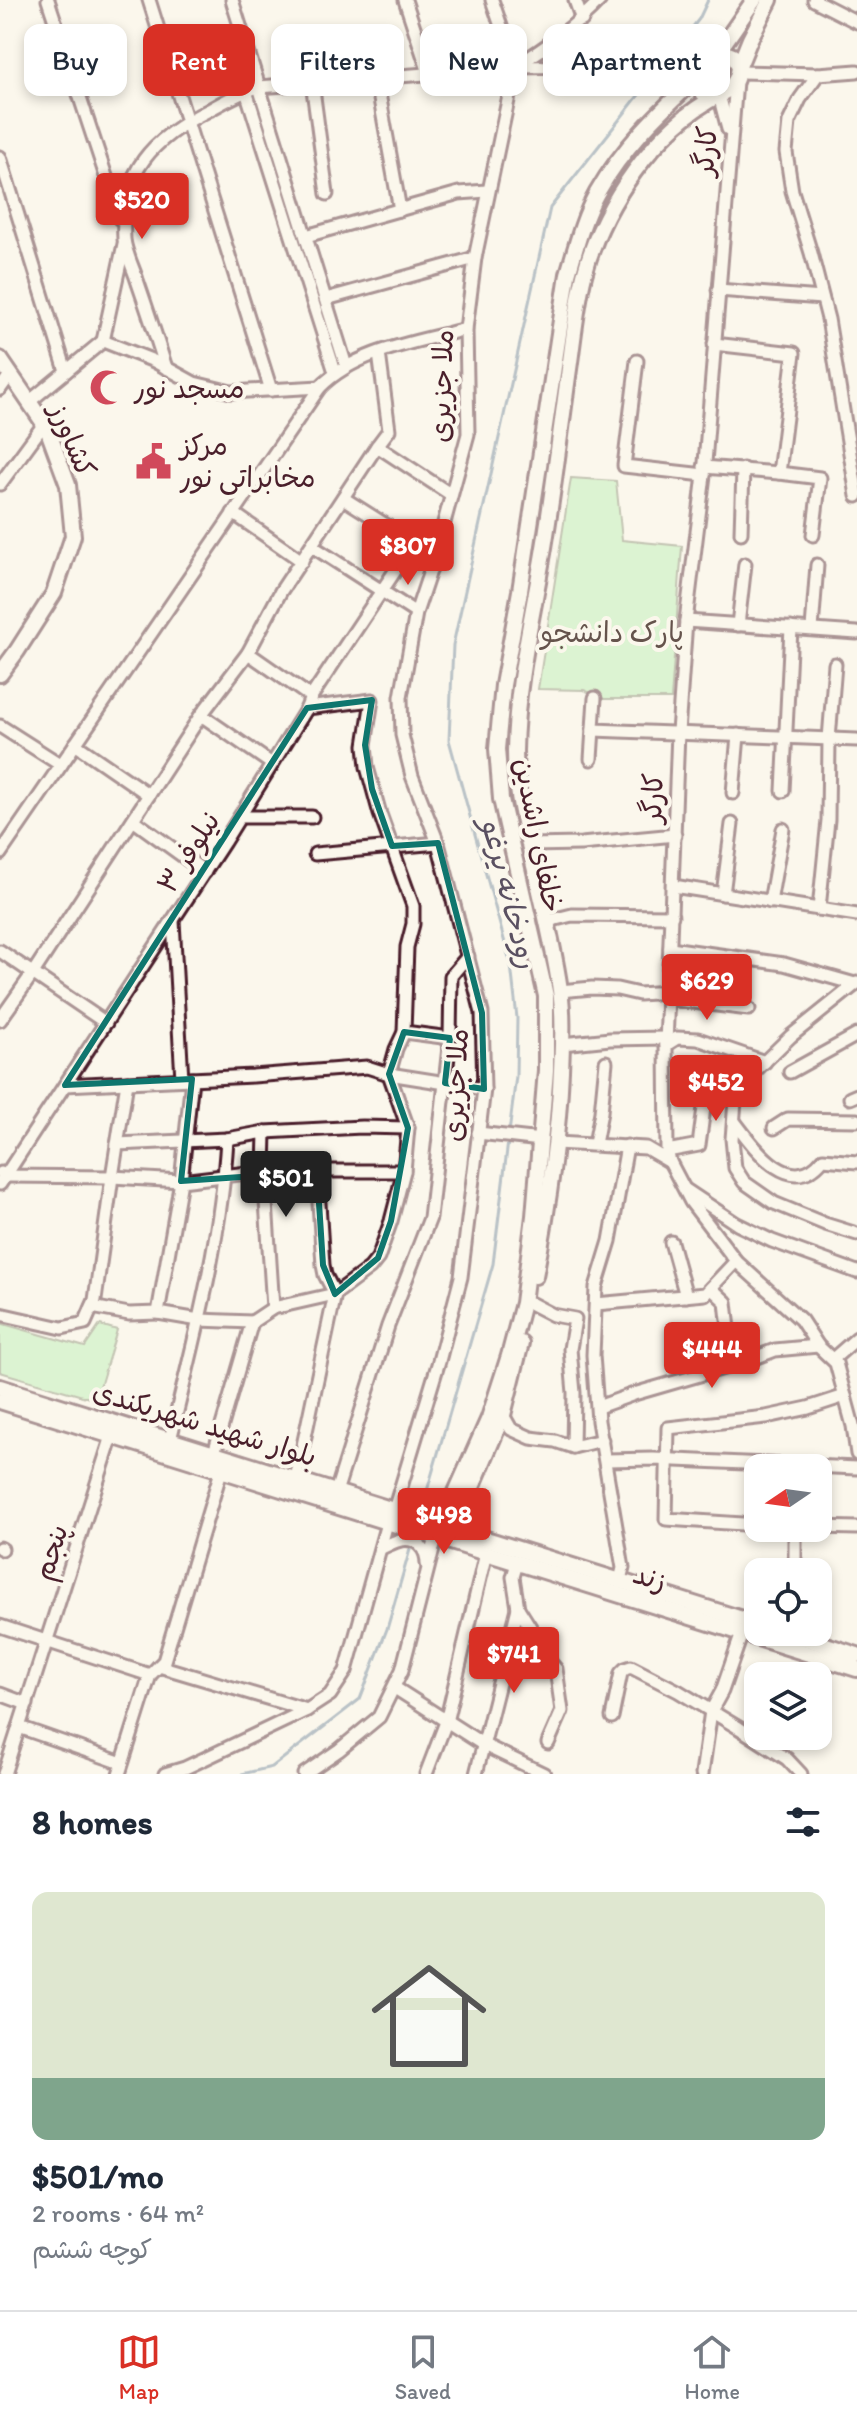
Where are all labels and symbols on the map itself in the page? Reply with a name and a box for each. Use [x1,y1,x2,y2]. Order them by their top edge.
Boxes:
street label: کارگر [686,125,724,179]
pin: $520 [95,173,189,241]
street label: ملا جزیری [422,329,460,443]
mosque icon: مسجد نور [89,369,127,407]
place label: مسجد نور [133,371,245,405]
street label: کشاورز [42,396,104,482]
place label: مرکز مخابراتی نور [178,428,315,495]
public building icon: مرکز مخابراتی نور [135,442,173,480]
pin: $807 [361,519,455,587]
park label: پارک دانشجو [539,615,684,651]
street label: خلفای راشدین [507,755,571,915]
street label: کارگر [634,772,670,826]
street label: نیلوفر ۳ [149,805,228,900]
water label: رودخانه یرغو [472,811,547,972]
pin: $629 [660,954,754,1022]
street label: ملا جزیری [435,1028,475,1142]
pin: $452 [669,1055,763,1123]
pin: $501 [239,1151,333,1219]
pin: $444 [665,1322,759,1390]
street label: بلوار شهید شهریکندی [89,1373,321,1474]
north arrow [744,1454,832,1542]
pin: $498 [397,1488,491,1556]
street label: پنجم [25,1520,80,1586]
street label: زند [629,1556,671,1598]
pin: $741 [467,1627,561,1695]

